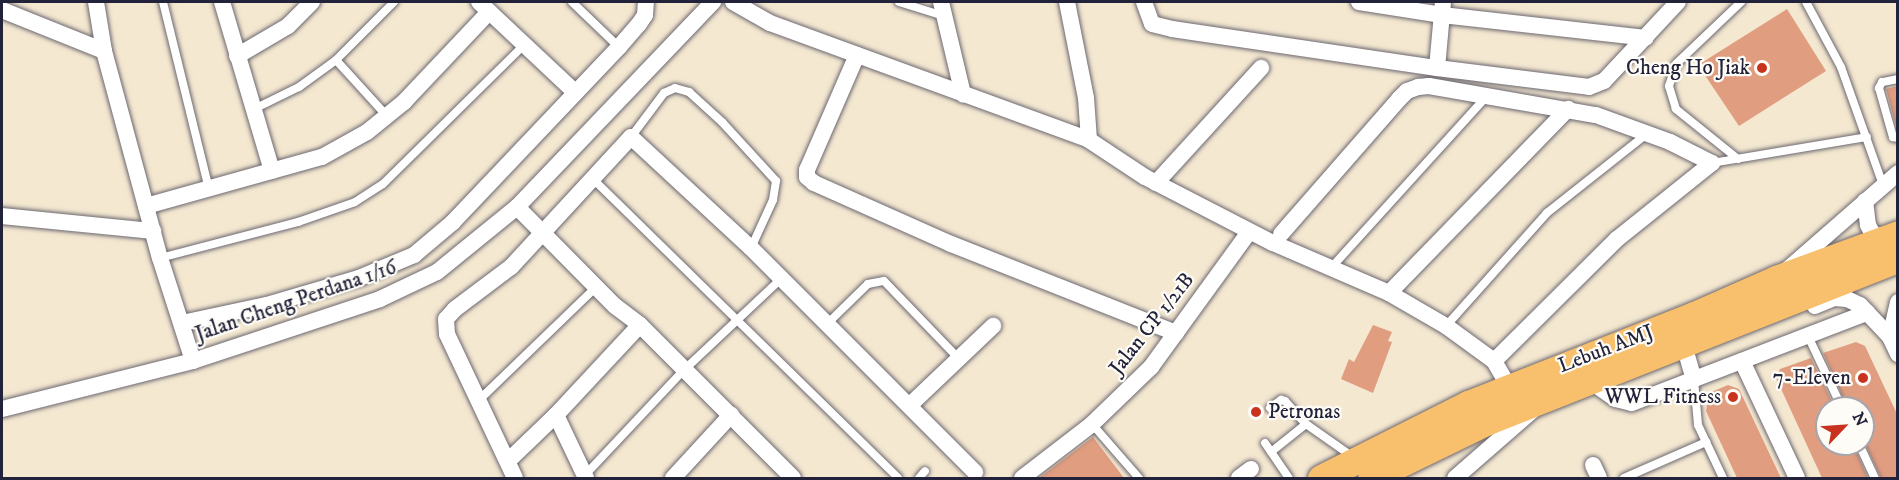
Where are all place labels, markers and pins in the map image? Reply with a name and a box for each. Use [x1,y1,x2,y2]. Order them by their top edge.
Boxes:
place label: Cheng Ho Jiak [1626,55,1750,81]
marker: Cheng Ho Jiak [1755,61,1769,75]
place label: 7-Eleven [1773,365,1851,391]
marker: 7-Eleven [1856,371,1870,385]
place label: WWL Fitness [1604,384,1721,410]
marker: WWL Fitness [1726,390,1740,404]
place label: Petronas [1268,399,1340,425]
marker: Petronas [1249,405,1263,419]

